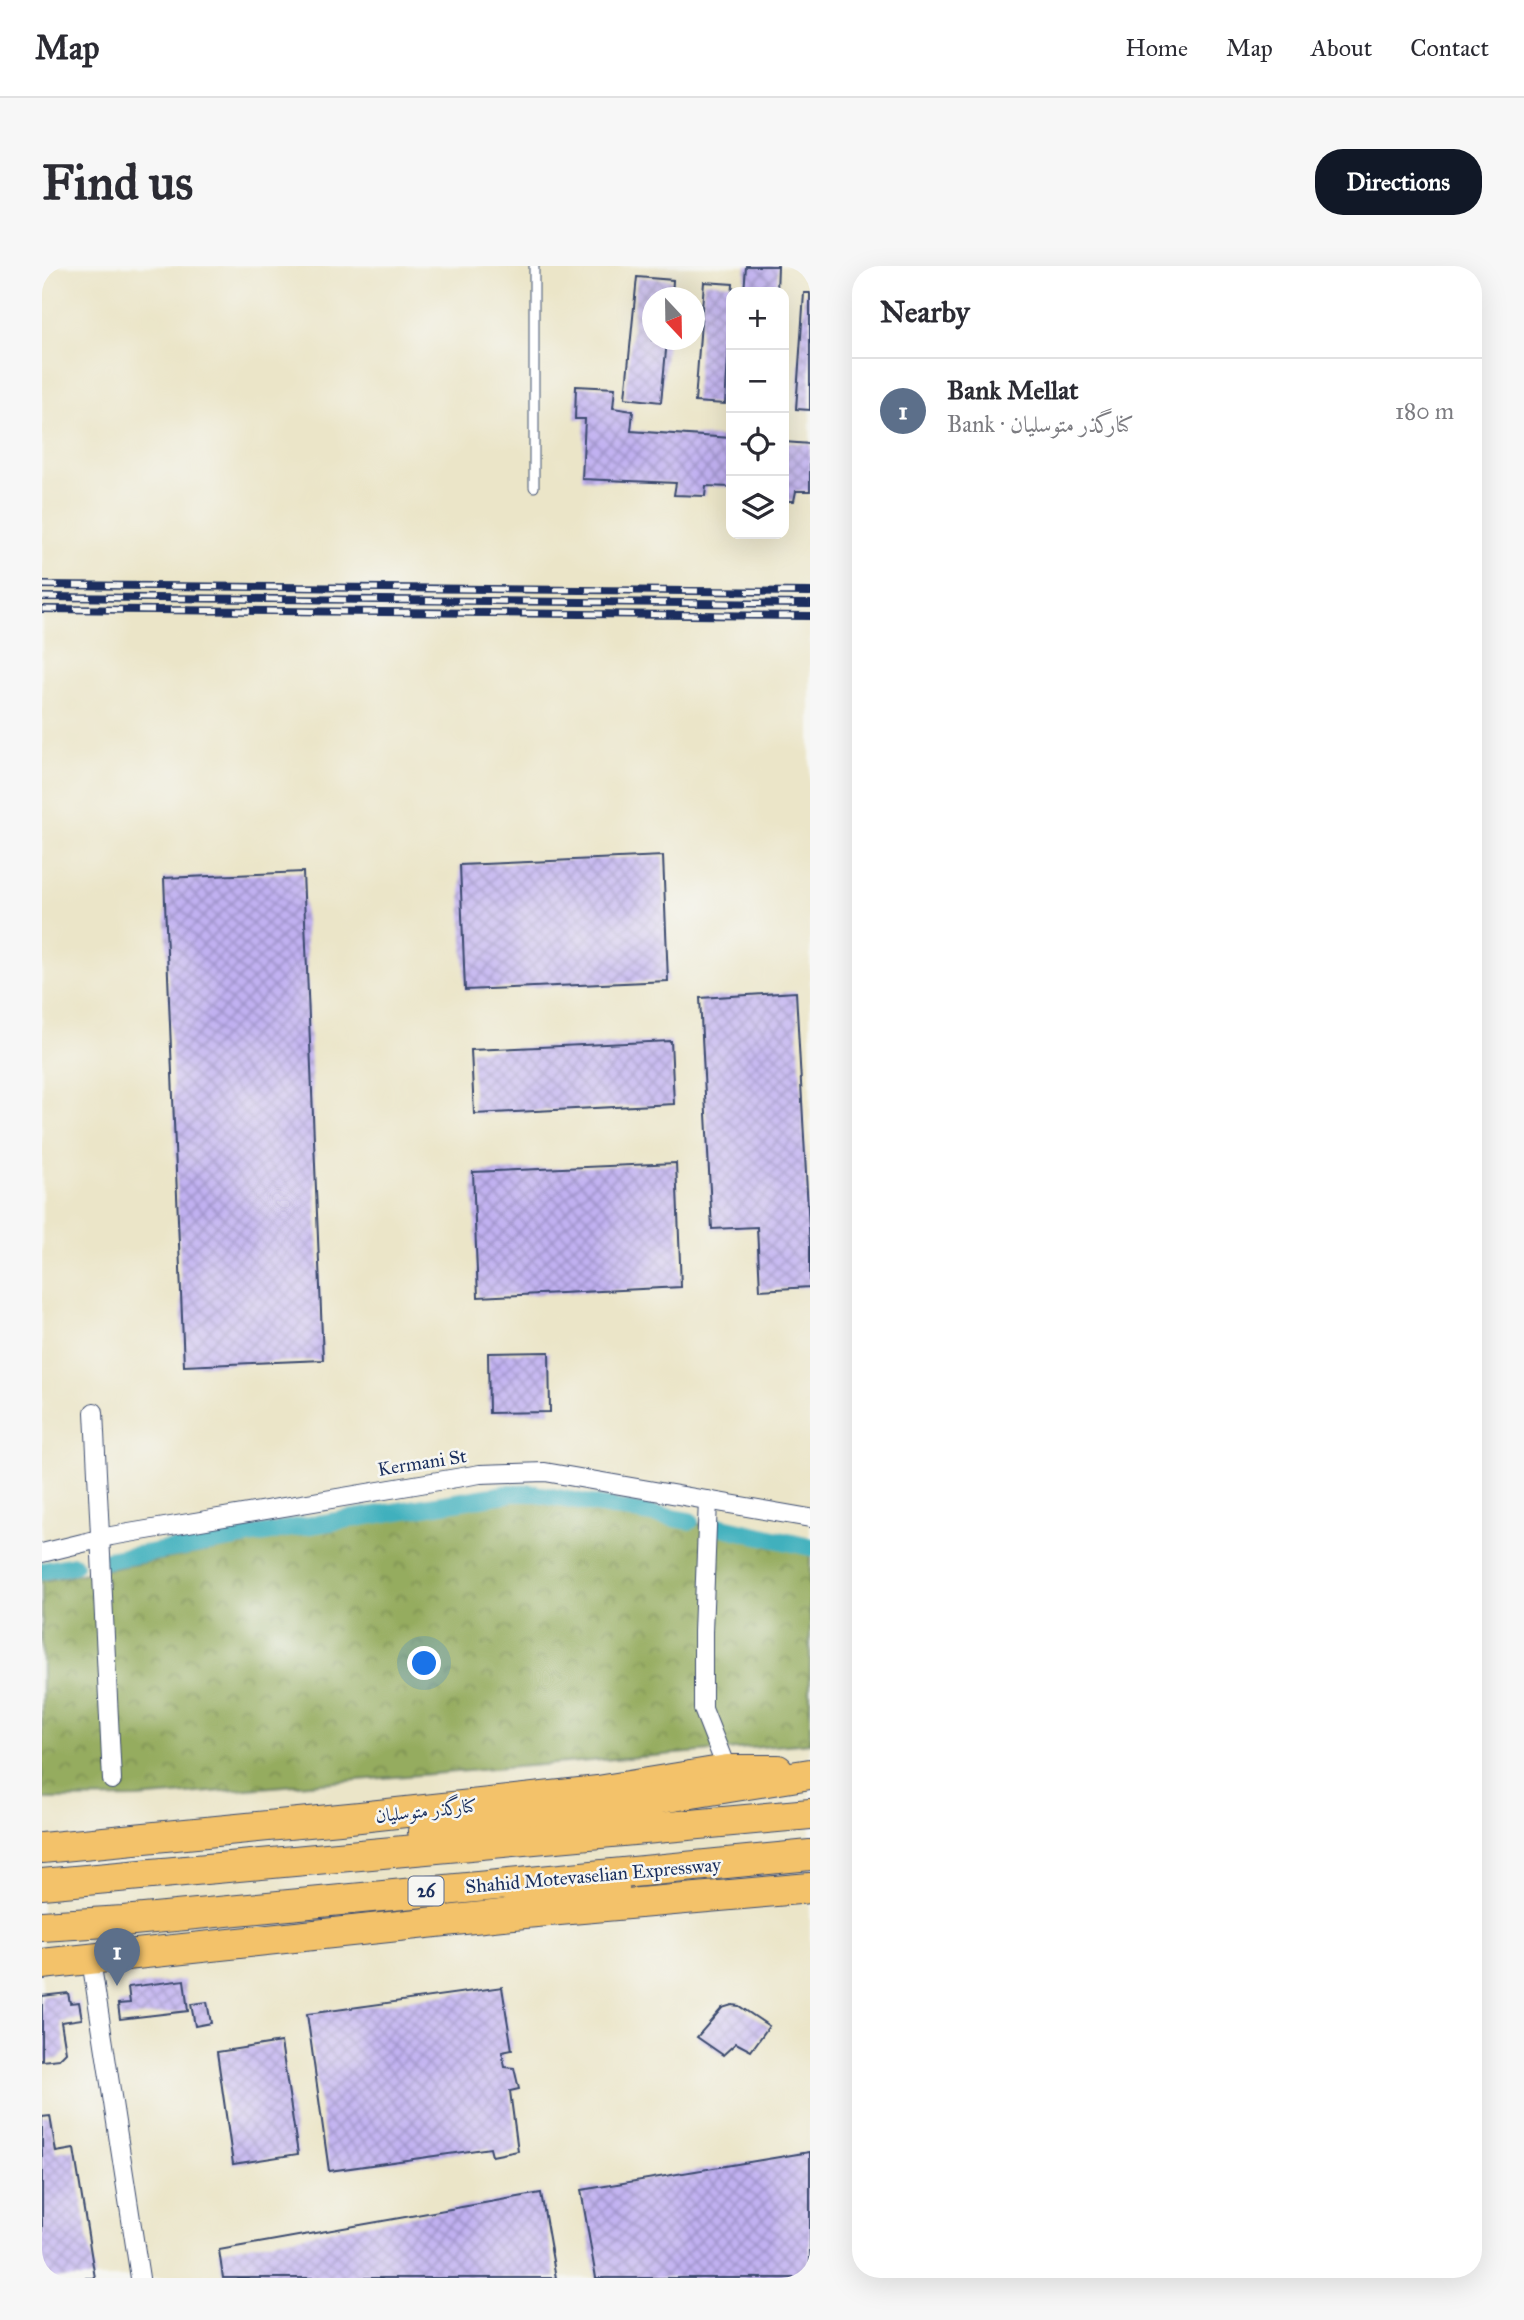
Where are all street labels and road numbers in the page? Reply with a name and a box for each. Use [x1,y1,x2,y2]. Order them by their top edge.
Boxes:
street label: Kermani St [376,1444,468,1481]
street label: کنارگذر متوسلیان [374,1792,478,1828]
street label: Shahid Motevaselian Expressway [464,1853,723,1898]
road number: 26 [408,1876,444,1906]

